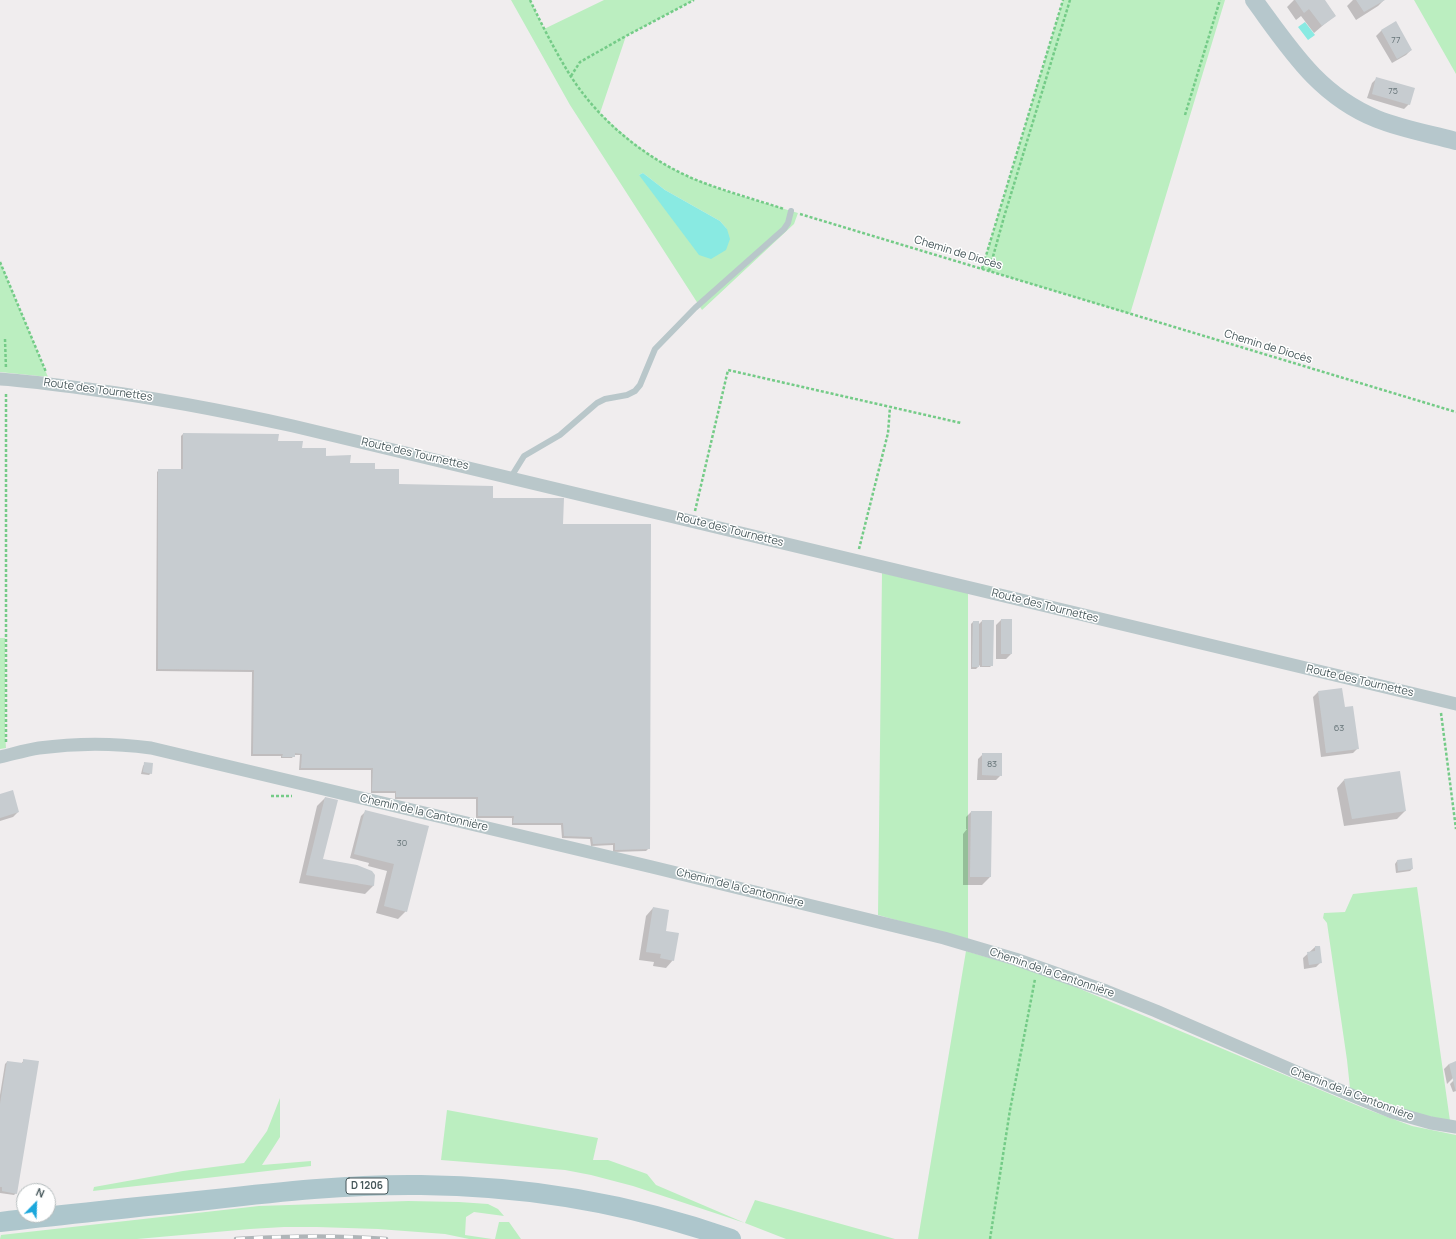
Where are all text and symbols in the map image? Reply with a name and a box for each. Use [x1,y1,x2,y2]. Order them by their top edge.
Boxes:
house number: 77 [1391,35,1401,45]
house number: 75 [1388,86,1398,96]
street label: Chemin de Diocès [912,233,1004,273]
street label: Chemin de Diocès [1222,327,1314,367]
street label: Route des Tournettes [43,376,153,404]
street label: Route des Tournettes [360,435,470,473]
street label: Route des Tournettes [675,510,785,550]
street label: Route des Tournettes [990,586,1100,626]
street label: Route des Tournettes [1305,662,1415,700]
house number: 63 [1334,723,1344,733]
house number: 83 [987,759,997,769]
street label: Chemin de la Cantonnière [359,792,489,834]
house number: 30 [397,838,407,848]
street label: Chemin de la Cantonnière [675,866,805,910]
street label: Chemin de la Cantonnière [988,945,1116,1001]
street label: Chemin de la Cantonnière [1289,1064,1415,1124]
road number: D 1206 [346,1178,388,1194]
north arrow [16,1183,56,1223]
text: N [34,1184,47,1201]

